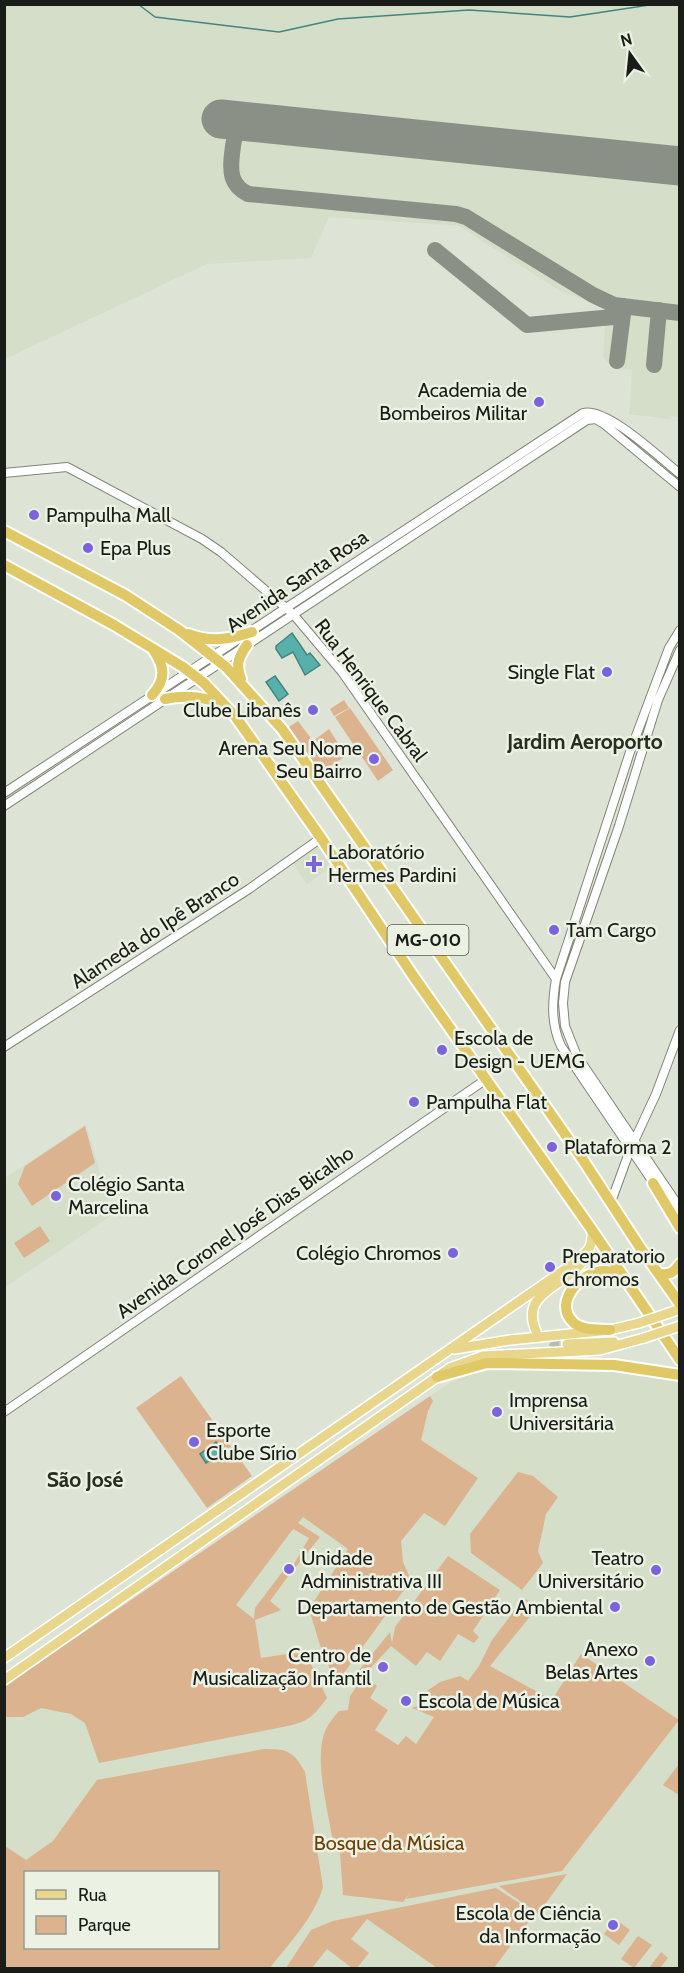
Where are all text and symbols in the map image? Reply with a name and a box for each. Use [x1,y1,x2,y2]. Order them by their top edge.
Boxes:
north arrow [600,24,660,84]
text: N [618,29,634,51]
place label: Academia de Bombeiros Militar [379,378,528,425]
marker: Academia de Bombeiros Militar [532,395,546,409]
place label: Pampulha Mall [46,503,171,527]
marker: Pampulha Mall [27,508,41,522]
street label: Avenida Santa Rosa [222,524,373,637]
place label: Epa Plus [100,536,171,560]
marker: Epa Plus [81,541,95,555]
street label: Rua Henrique Cabral [310,614,433,766]
place label: Single Flat [507,660,595,684]
marker: Single Flat [600,665,614,679]
place label: Clube Libanês [183,698,301,722]
marker: Clube Libanês [306,703,320,717]
district label: Jardim Aeroporto [506,729,663,754]
place label: Arena Seu Nome Seu Bairro [219,736,362,783]
marker: Arena Seu Nome Seu Bairro [367,752,381,766]
place label: Laboratório Hermes Pardini [328,840,457,887]
marker: Laboratório Hermes Pardini [305,855,323,873]
street label: Alameda do Ipê Branco [66,867,244,993]
place label: Tam Cargo [566,918,656,942]
marker: Tam Cargo [547,923,561,937]
road number: MG-010 [388,925,468,955]
place label: Escola de Design - UEMG [454,1026,585,1073]
marker: Escola de Design - UEMG [435,1043,449,1057]
place label: Pampulha Flat [426,1090,547,1114]
marker: Pampulha Flat [407,1095,421,1109]
place label: Plataforma 2 [564,1135,672,1159]
marker: Plataforma 2 [545,1140,559,1154]
street label: Avenida Coronel José Dias Bicalho [112,1141,358,1323]
place label: Colégio Santa Marcelina [68,1172,185,1219]
marker: Colégio Santa Marcelina [49,1189,63,1203]
place label: Colégio Chromos [296,1241,441,1265]
place label: Preparatorio Chromos [562,1244,665,1291]
marker: Colégio Chromos [446,1246,460,1260]
marker: Preparatorio Chromos [543,1260,557,1274]
place label: Imprensa Universitária [509,1388,614,1435]
marker: Imprensa Universitária [490,1405,504,1419]
place label: Esporte Clube Sírio [206,1418,297,1465]
marker: Esporte Clube Sírio [187,1435,201,1449]
district label: São José [47,1467,123,1492]
place label: Unidade Administrativa III [301,1546,442,1593]
place label: Teatro Universitário [538,1546,644,1593]
marker: Unidade Administrativa III [282,1562,296,1576]
marker: Teatro Universitário [649,1563,663,1577]
place label: Departamento de Gestão Ambiental [297,1595,603,1619]
marker: Departamento de Gestão Ambiental [608,1600,622,1614]
place label: Anexo Belas Artes [545,1637,638,1684]
place label: Centro de Musicalização Infantil [192,1643,371,1690]
marker: Anexo Belas Artes [643,1654,657,1668]
marker: Centro de Musicalização Infantil [376,1660,390,1674]
place label: Escola de Música [418,1689,560,1713]
marker: Escola de Música [399,1694,413,1708]
park label: Bosque da Música [314,1831,465,1855]
legend [24,1871,219,1949]
text: Rua [78,1884,107,1906]
place label: Escola de Ciência da Informação [456,1901,601,1948]
text: Parque [78,1914,131,1936]
marker: Escola de Ciência da Informação [606,1918,620,1932]

